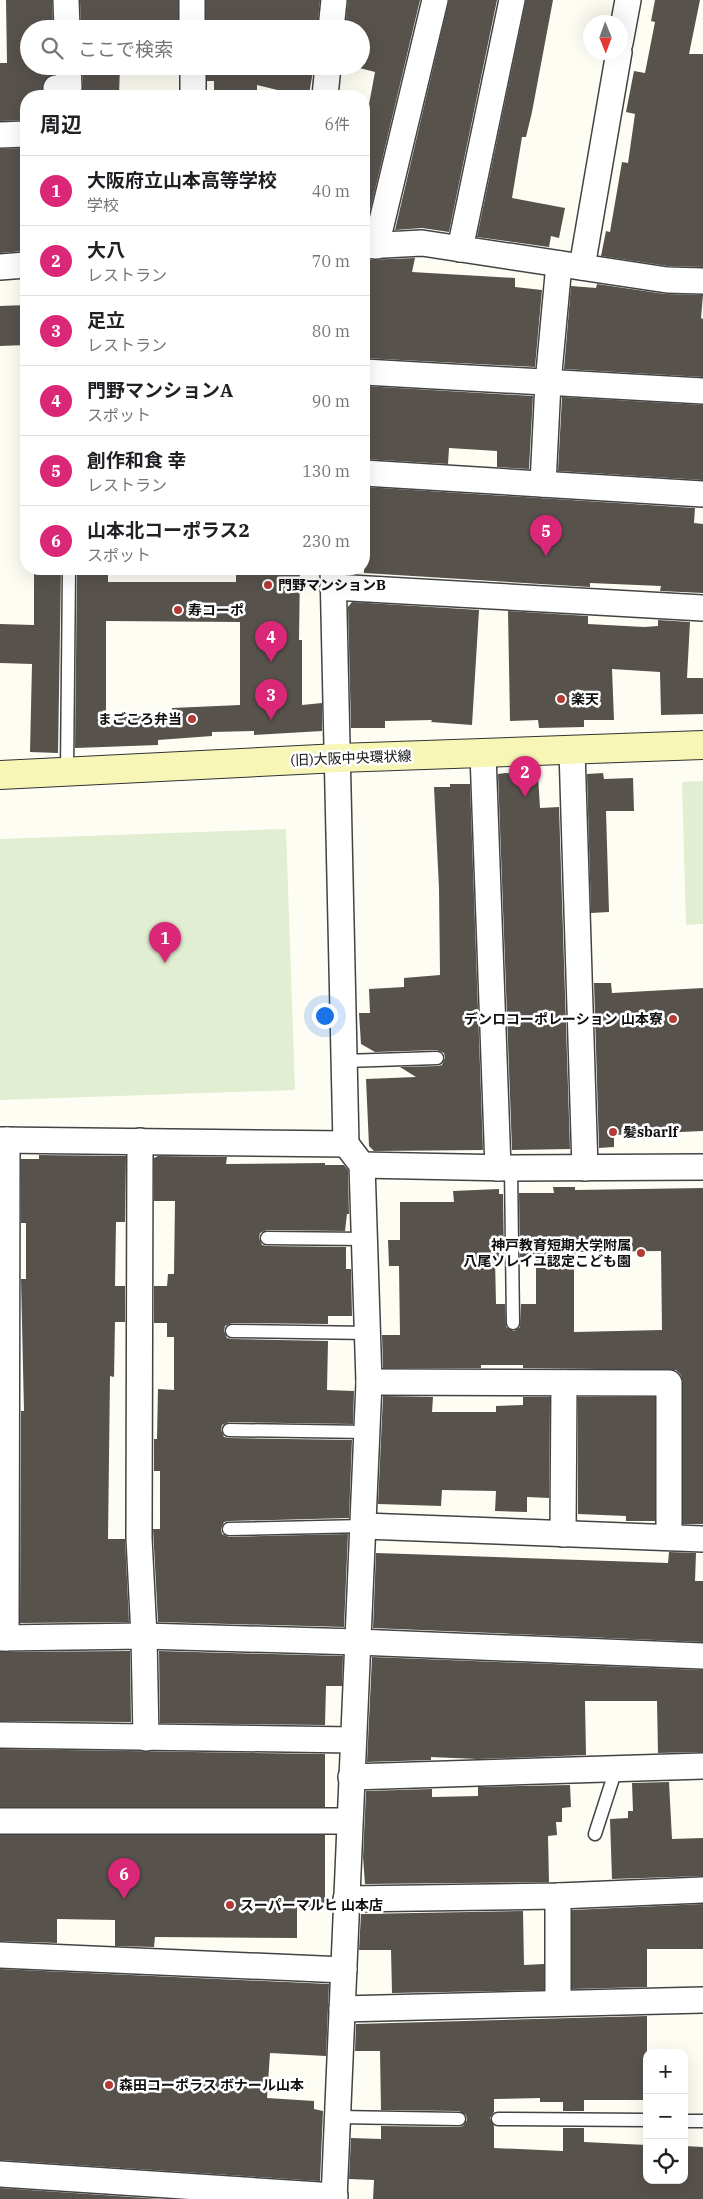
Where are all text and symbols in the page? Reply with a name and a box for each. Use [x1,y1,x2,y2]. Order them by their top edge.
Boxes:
north arrow [583,15,628,60]
search box [20,20,370,75]
icon: search [38,34,66,62]
text: ここで検索 [78,37,173,61]
text: 周辺 [40,110,82,138]
text: 6件 [324,114,350,134]
text: 大阪府立山本高等学校 [87,168,277,192]
text: 1 [51,181,61,201]
text: 40 m [312,181,350,201]
text: 学校 [87,195,119,215]
text: 大八 [87,238,125,262]
text: 2 [51,251,61,271]
text: 70 m [312,251,350,271]
text: レストラン [87,265,167,285]
text: 足立 [87,308,125,332]
text: 3 [51,321,61,341]
text: 80 m [312,321,350,341]
text: レストラン [87,335,167,355]
text: 門野マンションA [87,378,233,402]
text: 4 [51,391,61,411]
text: 90 m [312,391,350,411]
text: スポット [87,405,151,425]
text: 創作和食 幸 [87,448,186,472]
text: 5 [51,461,61,481]
text: 130 m [302,461,350,481]
text: レストラン [87,475,167,495]
pin: 5 [530,515,562,556]
text: 山本北コーポラス2 [87,518,250,542]
text: 6 [51,531,61,551]
text: 230 m [302,531,350,551]
text: スポット [87,545,151,565]
place label: 門野マンションB [278,576,386,594]
marker: 門野マンションB [262,579,274,591]
place label: 寿コーポ [188,601,244,619]
marker: 寿コーポ [172,604,184,616]
pin: 4 [255,621,287,662]
pin: 3 [255,679,287,720]
place label: 楽天 [571,690,599,708]
marker: 楽天 [555,693,567,705]
place label: まごころ弁当 [98,710,182,728]
marker: まごころ弁当 [186,713,198,725]
street label: (旧)大阪中央環状線 [290,747,412,769]
pin: 2 [509,756,541,797]
pin: 1 [149,922,181,963]
your location [312,1003,338,1029]
place label: デンロコーポレーション 山本寮 [464,1010,663,1028]
marker: デンロコーポレーション 山本寮 [667,1013,679,1025]
place label: 髪sbarlf [623,1123,679,1141]
marker: 髪sbarlf [607,1126,619,1138]
place label: 神戸教育短期大学附属 八尾ソレイユ認定こども園 [463,1236,631,1270]
marker: 神戸教育短期大学附属 八尾ソレイユ認定こども園 [635,1247,647,1259]
pin: 6 [108,1858,140,1899]
place label: スーパーマルヒ 山本店 [240,1896,383,1914]
marker: スーパーマルヒ 山本店 [224,1899,236,1911]
map controls [643,2049,688,2184]
button: + [643,2049,688,2094]
place label: 森田コーポラス ボナール山本 [119,2076,304,2094]
marker: 森田コーポラス ボナール山本 [103,2079,115,2091]
button: − [643,2094,688,2139]
button: locate [643,2139,688,2184]

